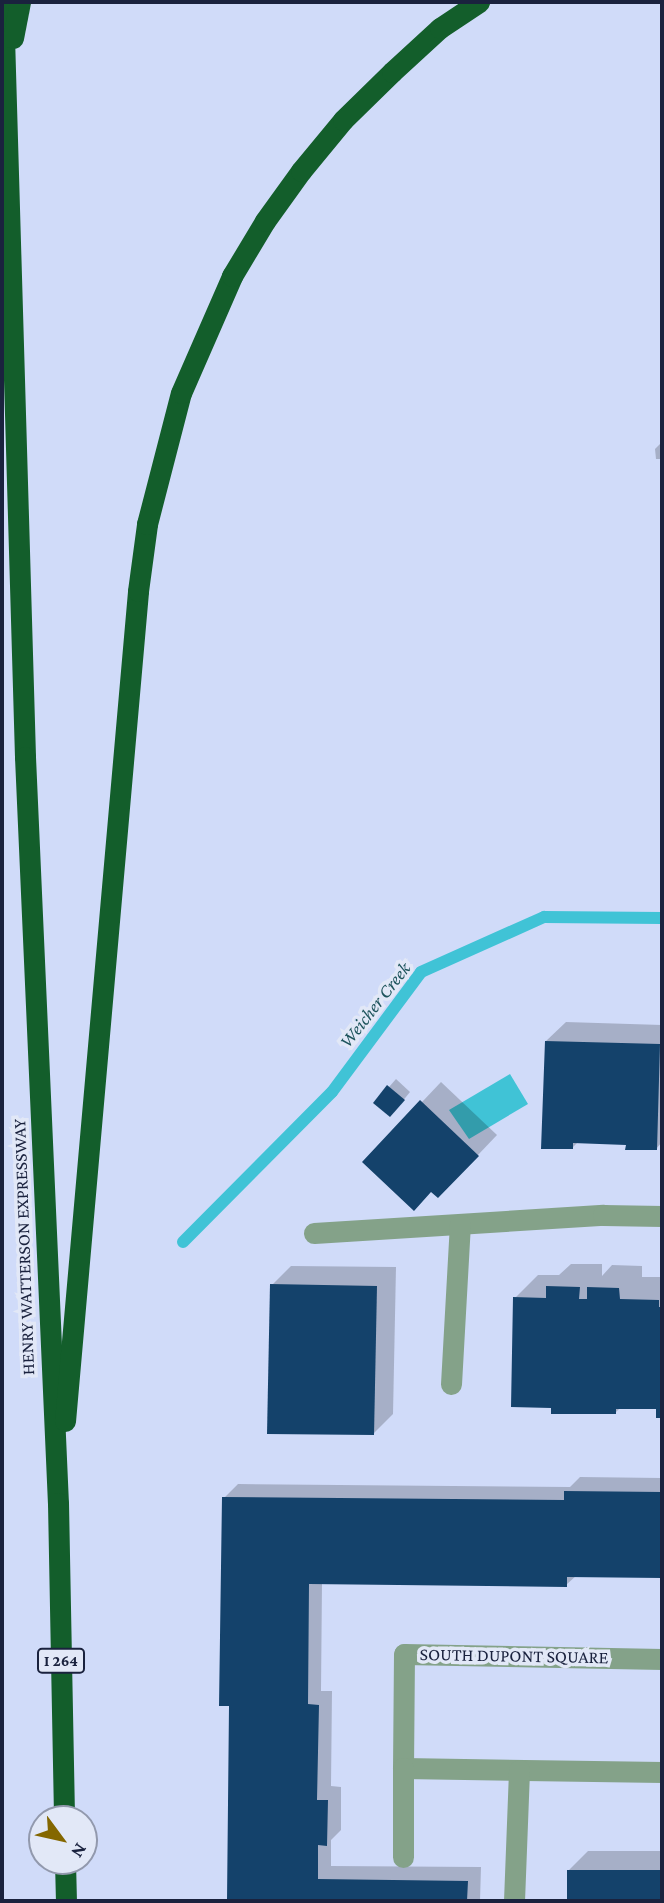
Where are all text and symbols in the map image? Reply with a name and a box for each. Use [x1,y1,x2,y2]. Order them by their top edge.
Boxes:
water label: Weicher Creek [335,958,415,1052]
street label: HENRY WATTERSON EXPRESSWAY [9,1119,39,1375]
street label: SOUTH DUPONT SQUARE [419,1644,609,1668]
road number: I 264 [36,1648,86,1674]
north arrow [28,1805,98,1875]
text: N [67,1839,92,1862]

